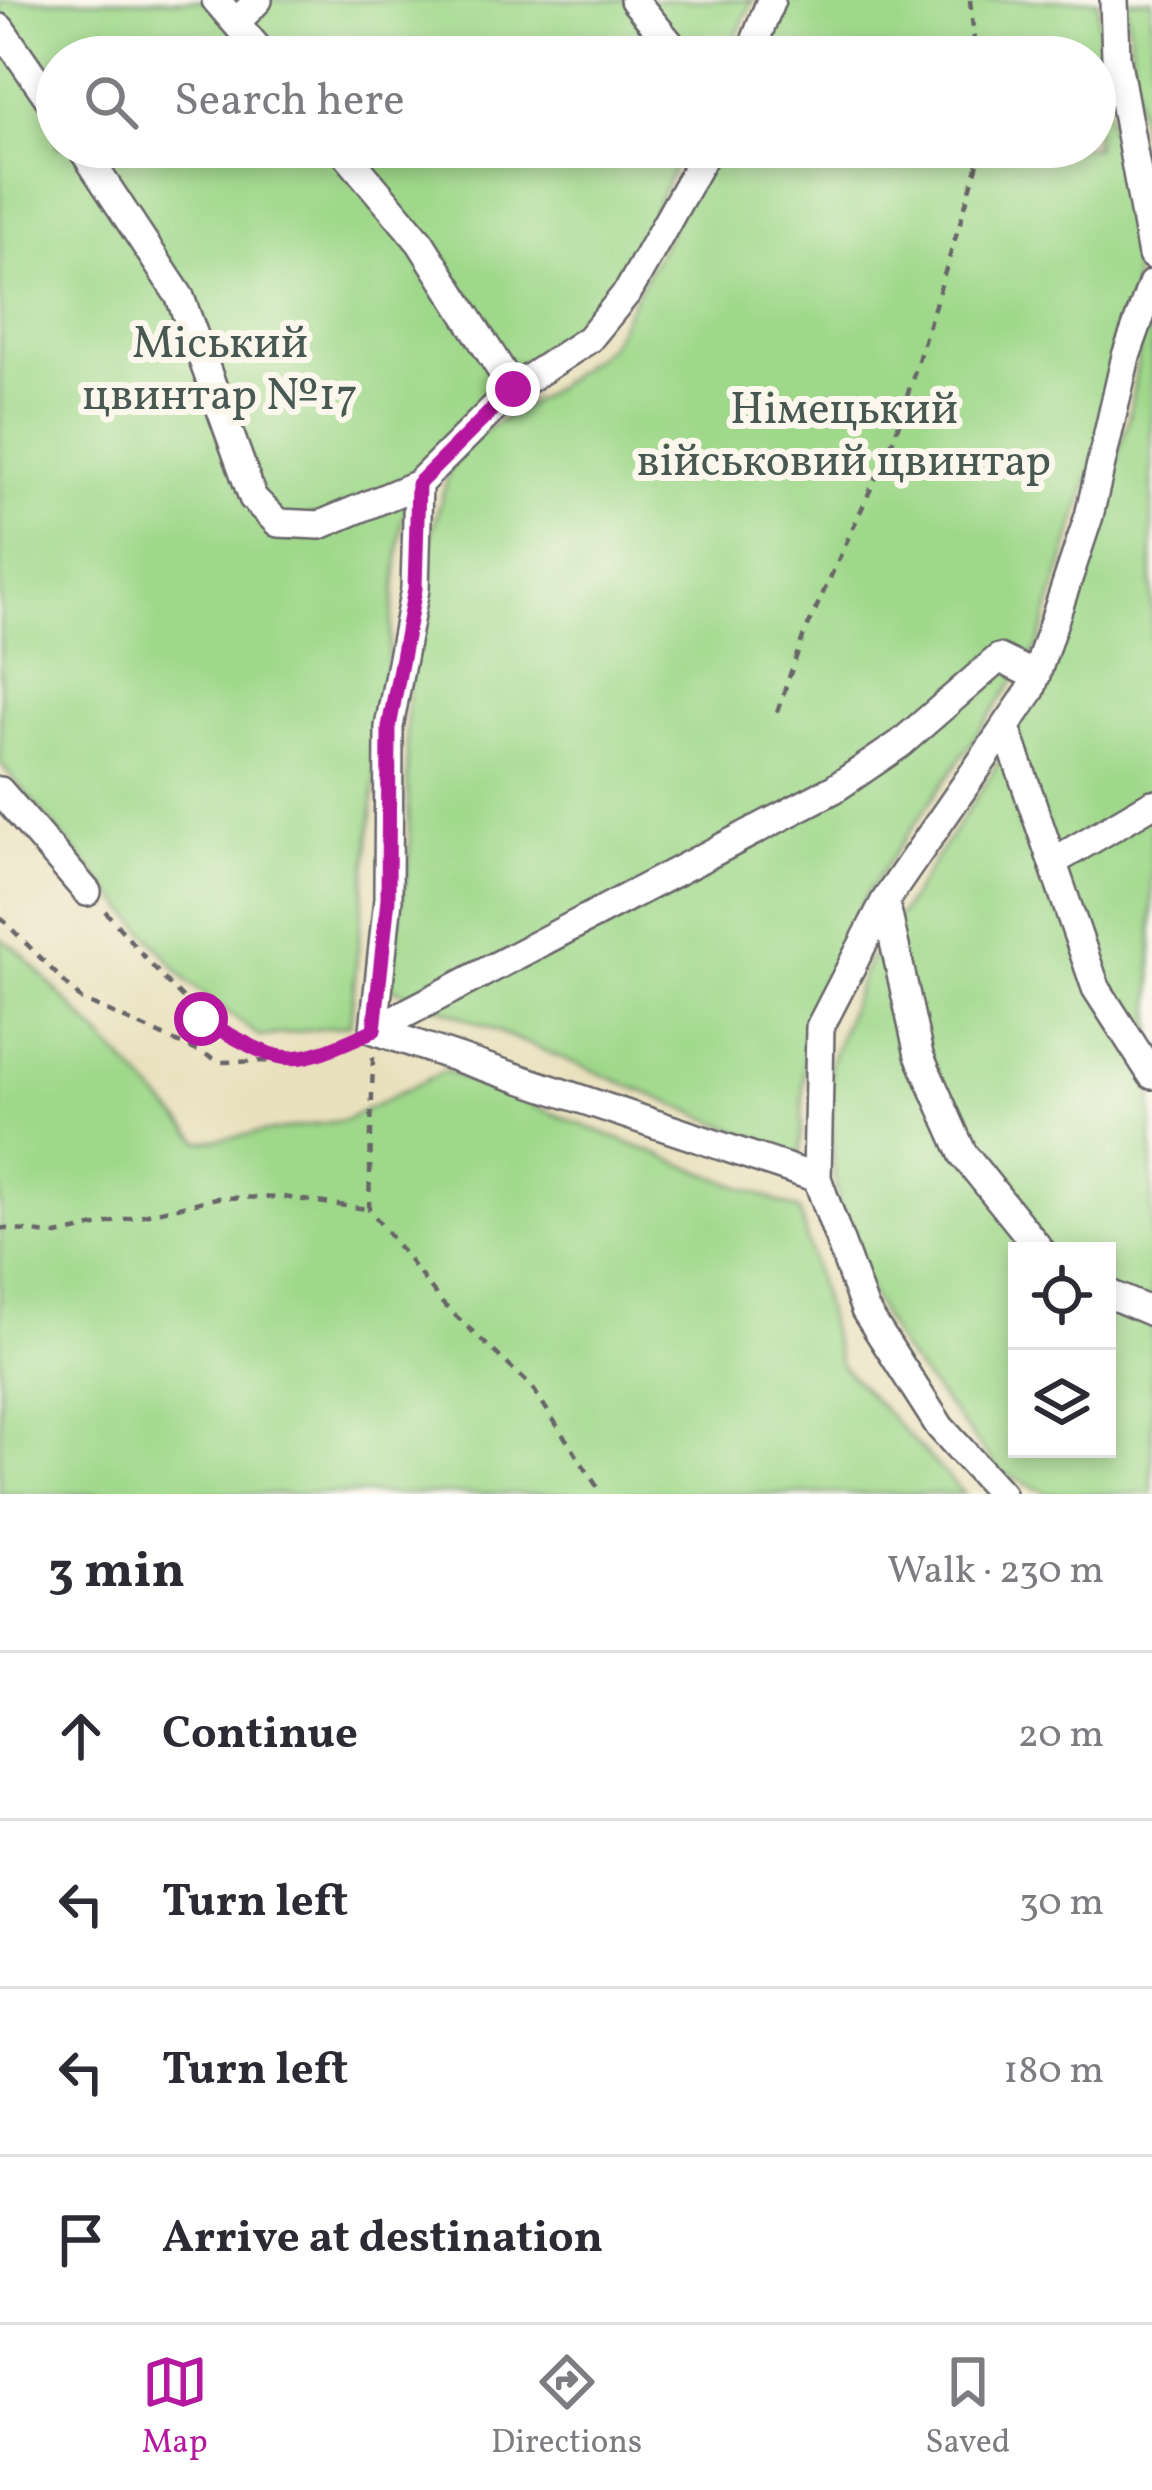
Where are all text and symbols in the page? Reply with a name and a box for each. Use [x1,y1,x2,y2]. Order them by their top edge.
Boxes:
search box [36,36,1116,168]
icon: search [78,69,144,135]
text: Search here [174,71,405,134]
park label: Міський цвинтар №17 [82,314,358,429]
route end [486,362,540,416]
park label: Німецький військовий цвинтар [637,380,1051,495]
route start [174,992,228,1046]
map controls [1008,1242,1116,1458]
button: locate [1008,1242,1116,1350]
button: layers [1008,1350,1116,1458]
text: 3 min [48,1537,185,1608]
text: Walk · 230 m [887,1545,1104,1599]
icon: ahead [48,1703,114,1769]
text: Continue [162,1704,358,1767]
text: 20 m [1018,1709,1104,1763]
icon: left [48,1871,114,1937]
text: Turn left [162,1872,348,1935]
text: 30 m [1019,1877,1104,1931]
icon: left [48,2039,114,2105]
text: Turn left [162,2040,348,2103]
text: 180 m [1003,2045,1104,2099]
icon: arrive [48,2207,114,2273]
text: Arrive at destination [162,2208,603,2271]
tab: Map [142,2349,208,2467]
tab: Directions [491,2349,642,2467]
tab: Saved [925,2349,1010,2467]

